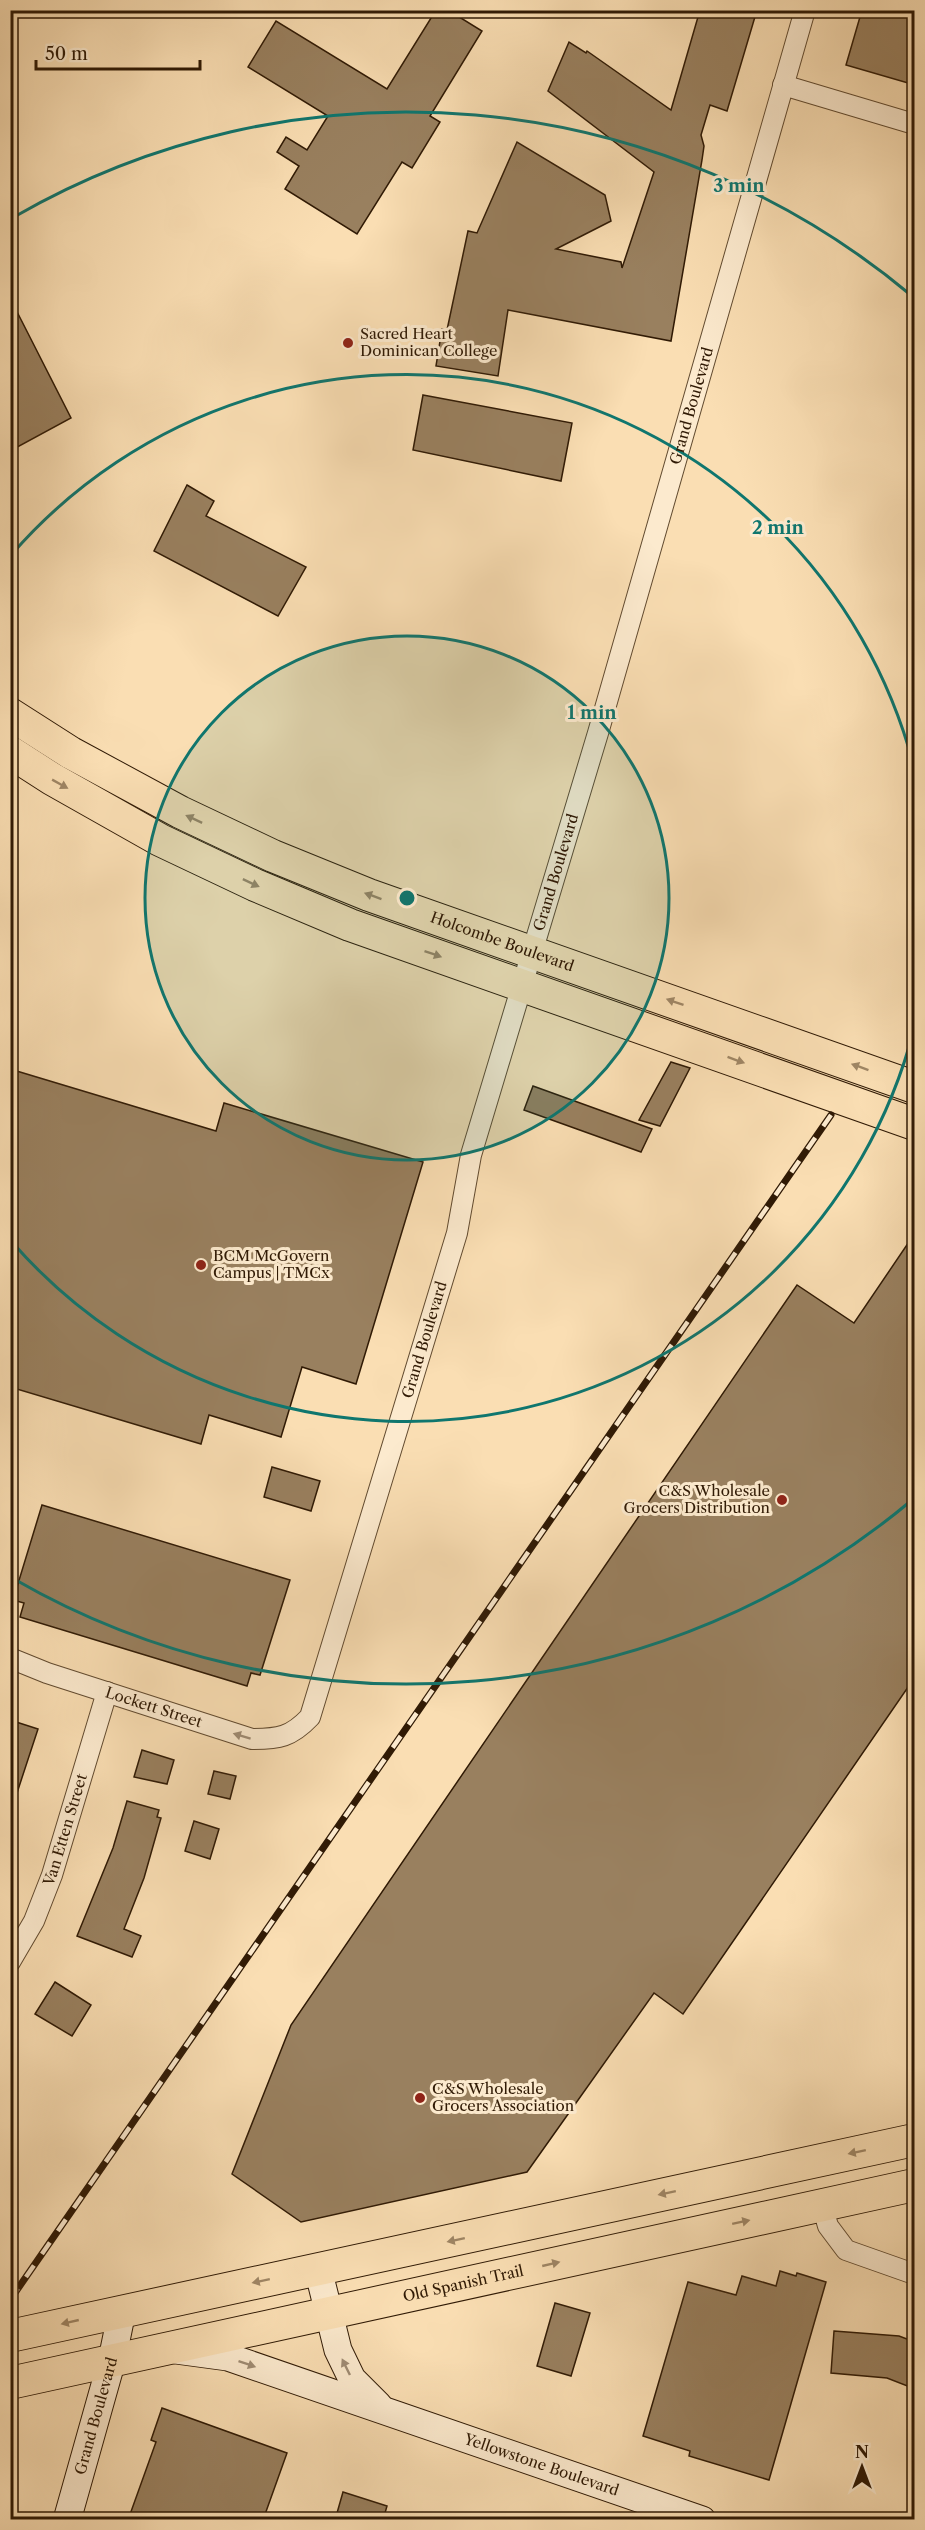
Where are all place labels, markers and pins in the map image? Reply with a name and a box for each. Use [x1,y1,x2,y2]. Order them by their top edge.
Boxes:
place label: Sacred Heart Dominican College [360,324,497,360]
marker: Sacred Heart Dominican College [341,336,355,350]
centre of rings [397,888,417,908]
place label: BCM McGovern Campus | TMCx [213,1246,330,1282]
marker: BCM McGovern Campus | TMCx [194,1258,208,1272]
place label: C&S Wholesale Grocers Distribution [623,1481,771,1517]
marker: C&S Wholesale Grocers Distribution [775,1493,789,1507]
place label: C&S Wholesale Grocers Association [432,2079,575,2115]
marker: C&S Wholesale Grocers Association [413,2091,427,2105]

